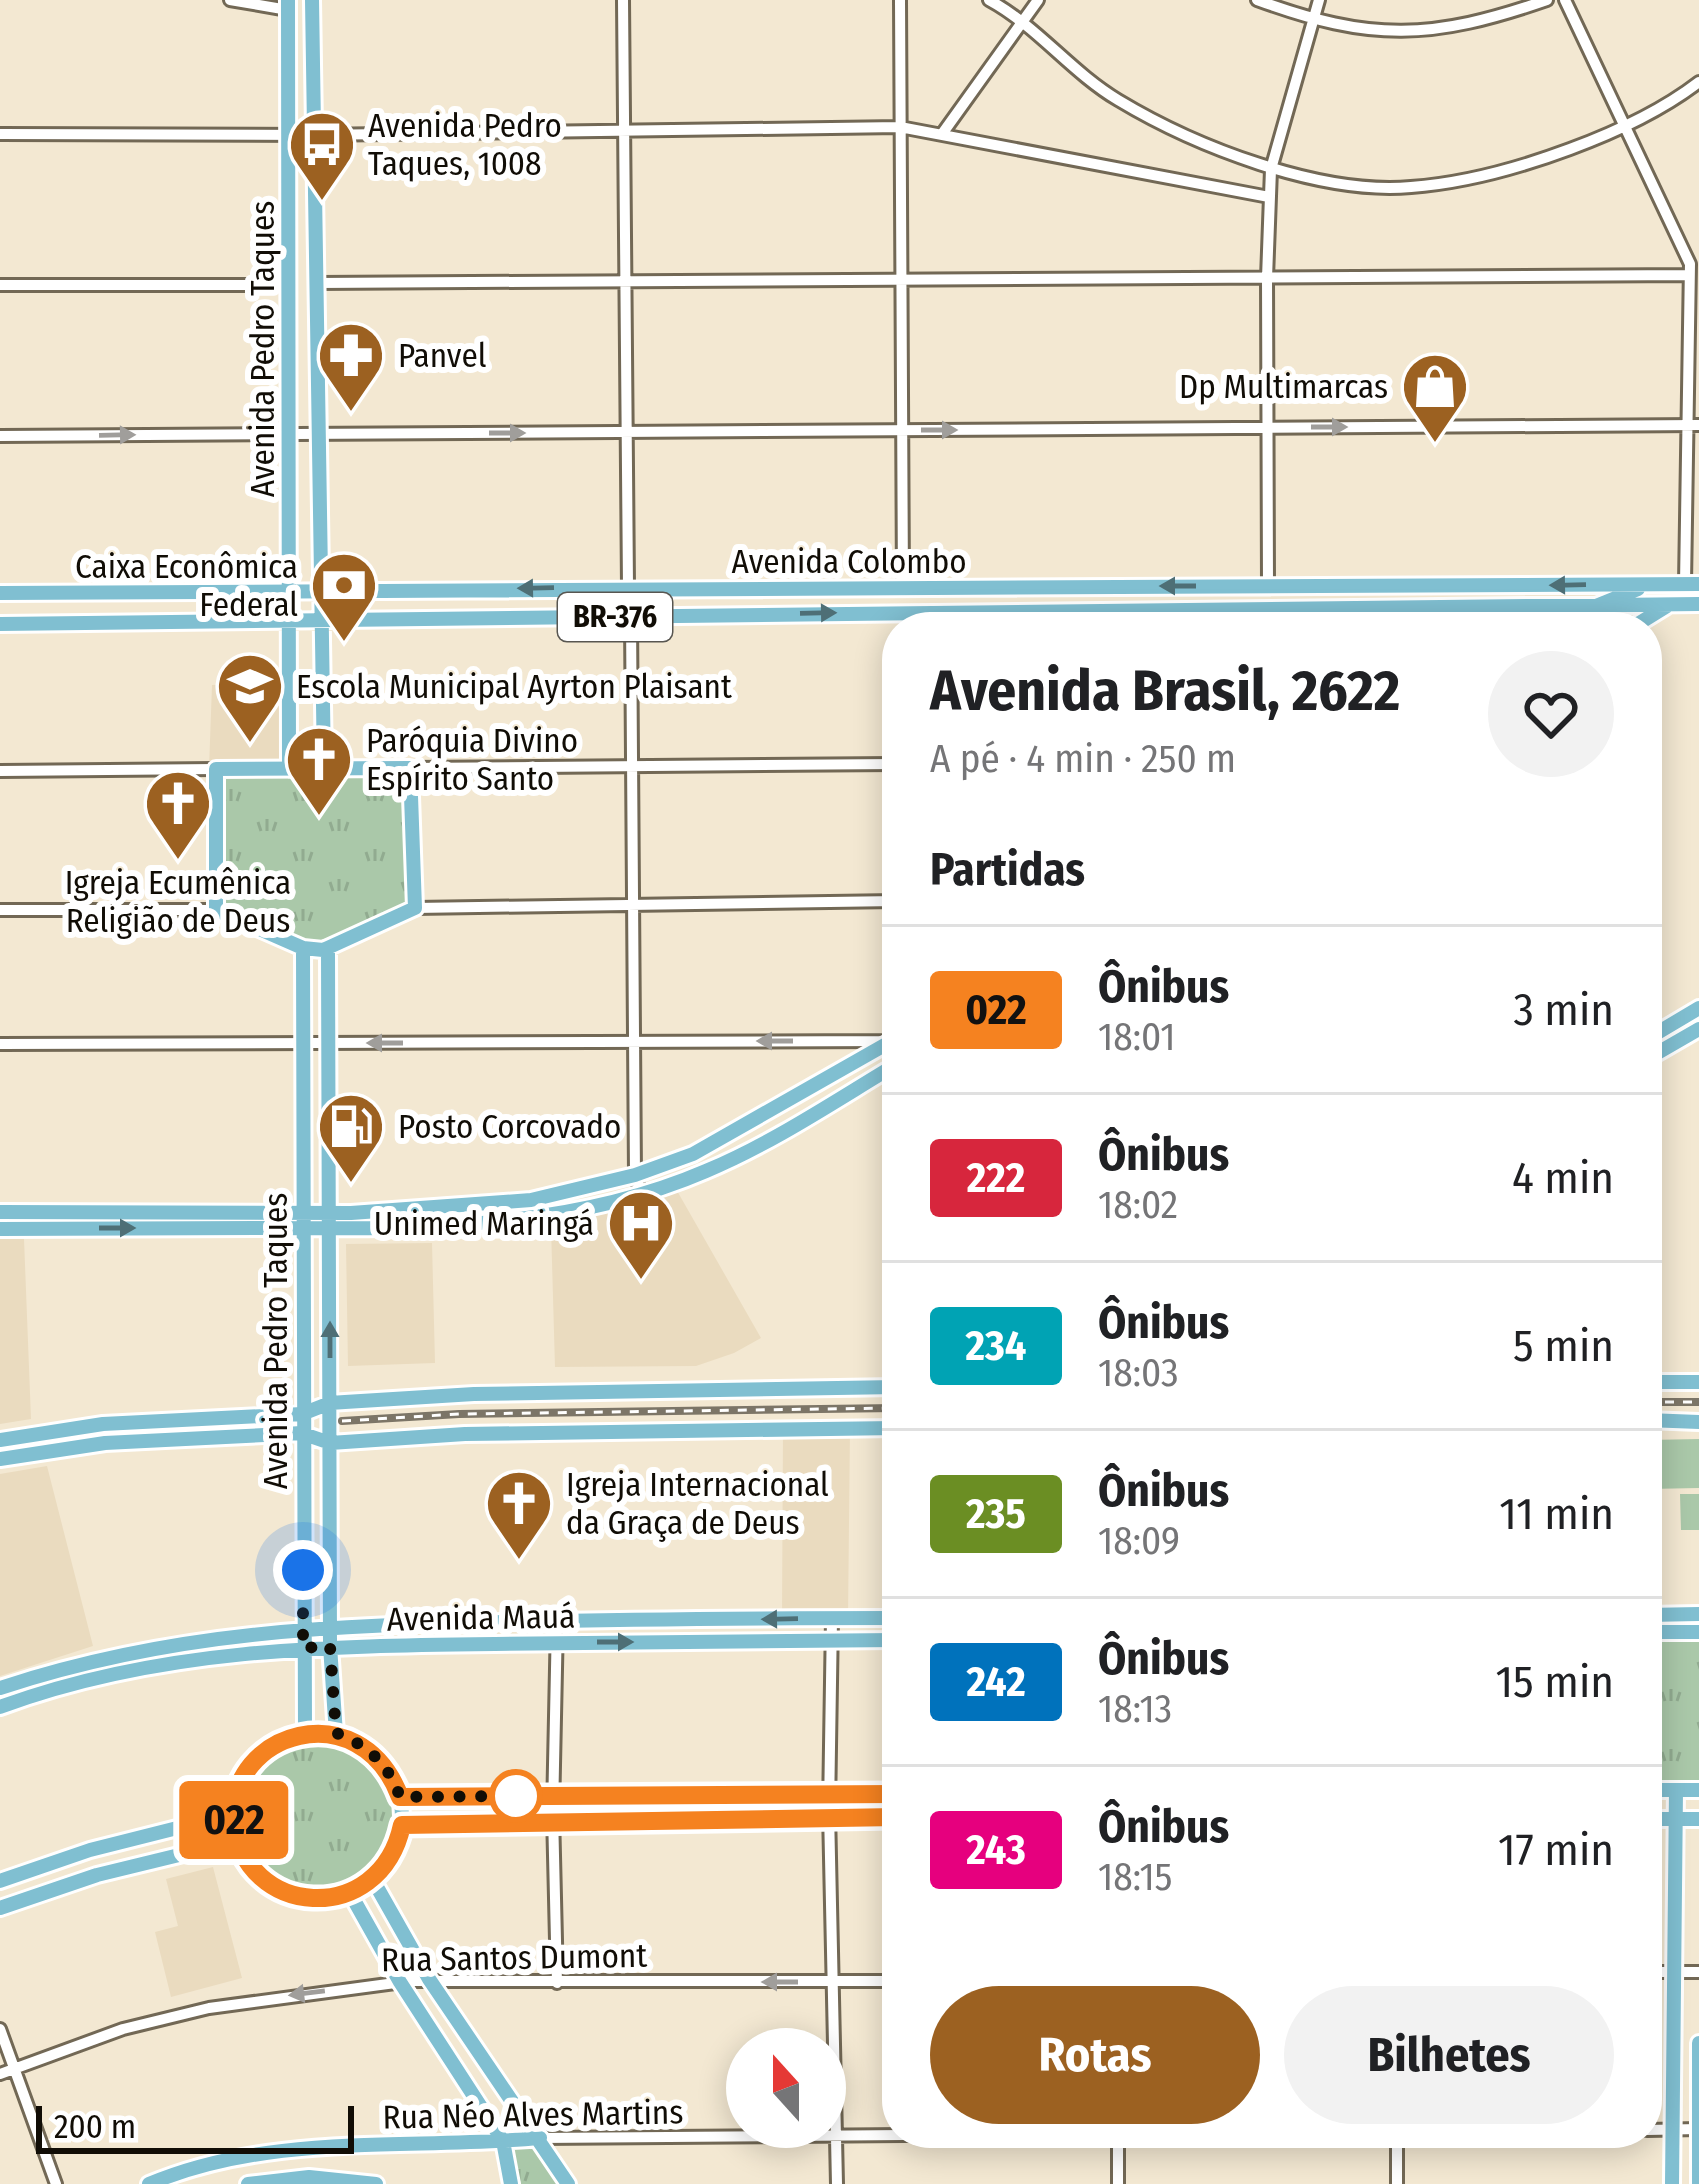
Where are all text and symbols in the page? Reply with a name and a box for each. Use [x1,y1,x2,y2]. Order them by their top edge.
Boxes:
place label: Avenida Pedro Taques, 1008 [368,106,562,184]
bus stop icon: Avenida Pedro Taques, 1008 [287,109,357,203]
street label: Avenida Pedro Taques [243,201,283,497]
pharmacy icon: Panvel [316,320,386,414]
place label: Panvel [398,336,487,376]
shop icon: Dp Multimarcas [1400,351,1470,445]
place label: Dp Multimarcas [1179,367,1388,407]
one-way arrow [1311,417,1349,437]
one-way arrow [921,420,959,439]
one-way arrow [489,423,527,443]
one-way arrow [99,425,137,445]
street label: Avenida Colombo [731,542,967,582]
place label: Caixa Econômica Federal [75,547,298,625]
bank icon: Caixa Econômica Federal [309,550,379,644]
one-way arrow [1548,575,1586,595]
one-way arrow [1158,576,1196,596]
one-way arrow [516,579,554,598]
road number: BR-376 [558,593,672,641]
one-way arrow [800,604,838,623]
school or university icon: Escola Municipal Ayrton Plaisant [215,651,285,745]
button: heart [1488,651,1614,777]
text: Avenida Brasil, 2622 [930,657,1400,725]
place label: Escola Municipal Ayrton Plaisant [296,667,732,707]
place label: Paróquia Divino Espírito Santo [366,721,578,799]
church icon: Paróquia Divino Espírito Santo [284,724,354,818]
text: A pé · 4 min · 250 m [930,736,1236,782]
church icon: Igreja Ecumênica Religião de Deus [143,768,213,862]
text: Partidas [930,843,1085,897]
place label: Igreja Ecumênica Religião de Deus [65,863,291,941]
text: Ônibus [1098,960,1229,1014]
text: 3 min [1513,983,1614,1037]
text: 022 [965,985,1027,1035]
text: 18:01 [1098,1014,1176,1060]
one-way arrow [755,1032,793,1051]
one-way arrow [365,1033,403,1053]
fuel station icon: Posto Corcovado [316,1091,386,1185]
place label: Posto Corcovado [398,1107,621,1147]
text: Ônibus [1098,1128,1229,1182]
text: 4 min [1512,1151,1614,1205]
text: 222 [967,1153,1025,1203]
text: 18:02 [1098,1182,1178,1228]
hospital icon: Unimed Maringá [606,1188,676,1282]
street label: Avenida Pedro Taques [256,1193,296,1489]
place label: Unimed Maringá [374,1204,594,1244]
one-way arrow [99,1219,137,1238]
text: Ônibus [1098,1296,1229,1350]
text: 5 min [1513,1319,1614,1373]
one-way arrow [321,1320,340,1358]
text: 234 [966,1321,1026,1371]
text: 18:03 [1098,1350,1179,1396]
text: Ônibus [1098,1464,1229,1518]
place label: Igreja Internacional da Graça de Deus [566,1465,829,1543]
church icon: Igreja Internacional da Graça de Deus [484,1468,554,1562]
text: 11 min [1499,1487,1614,1541]
text: 235 [966,1489,1026,1539]
text: 18:09 [1098,1518,1180,1564]
your location [273,1540,333,1600]
street label: Avenida Mauá [386,1596,576,1640]
one-way arrow [760,1609,798,1628]
one-way arrow [597,1632,635,1652]
text: Ônibus [1098,1632,1229,1686]
text: 15 min [1496,1655,1614,1709]
text: 242 [966,1657,1026,1707]
text: 18:13 [1098,1686,1172,1732]
unlabelled marker [491,1771,541,1821]
line badge: 022 [165,1781,303,1859]
text: 022 [203,1795,265,1845]
text: Ônibus [1098,1800,1229,1854]
text: 17 min [1498,1823,1614,1877]
text: 243 [966,1825,1026,1875]
text: 18:15 [1098,1854,1173,1900]
street label: Rua Santos Dumont [381,1936,648,1980]
one-way arrow [760,1972,798,1992]
one-way arrow [288,1983,325,2002]
button: Rotas [930,1986,1260,2124]
button: Bilhetes [1284,1986,1614,2124]
north arrow [726,2028,846,2148]
map controls [726,2028,846,2148]
street label: Rua Néo Alves Martins [382,2092,684,2138]
scale bar [36,2100,354,2153]
text: 200 m [54,2107,136,2147]

